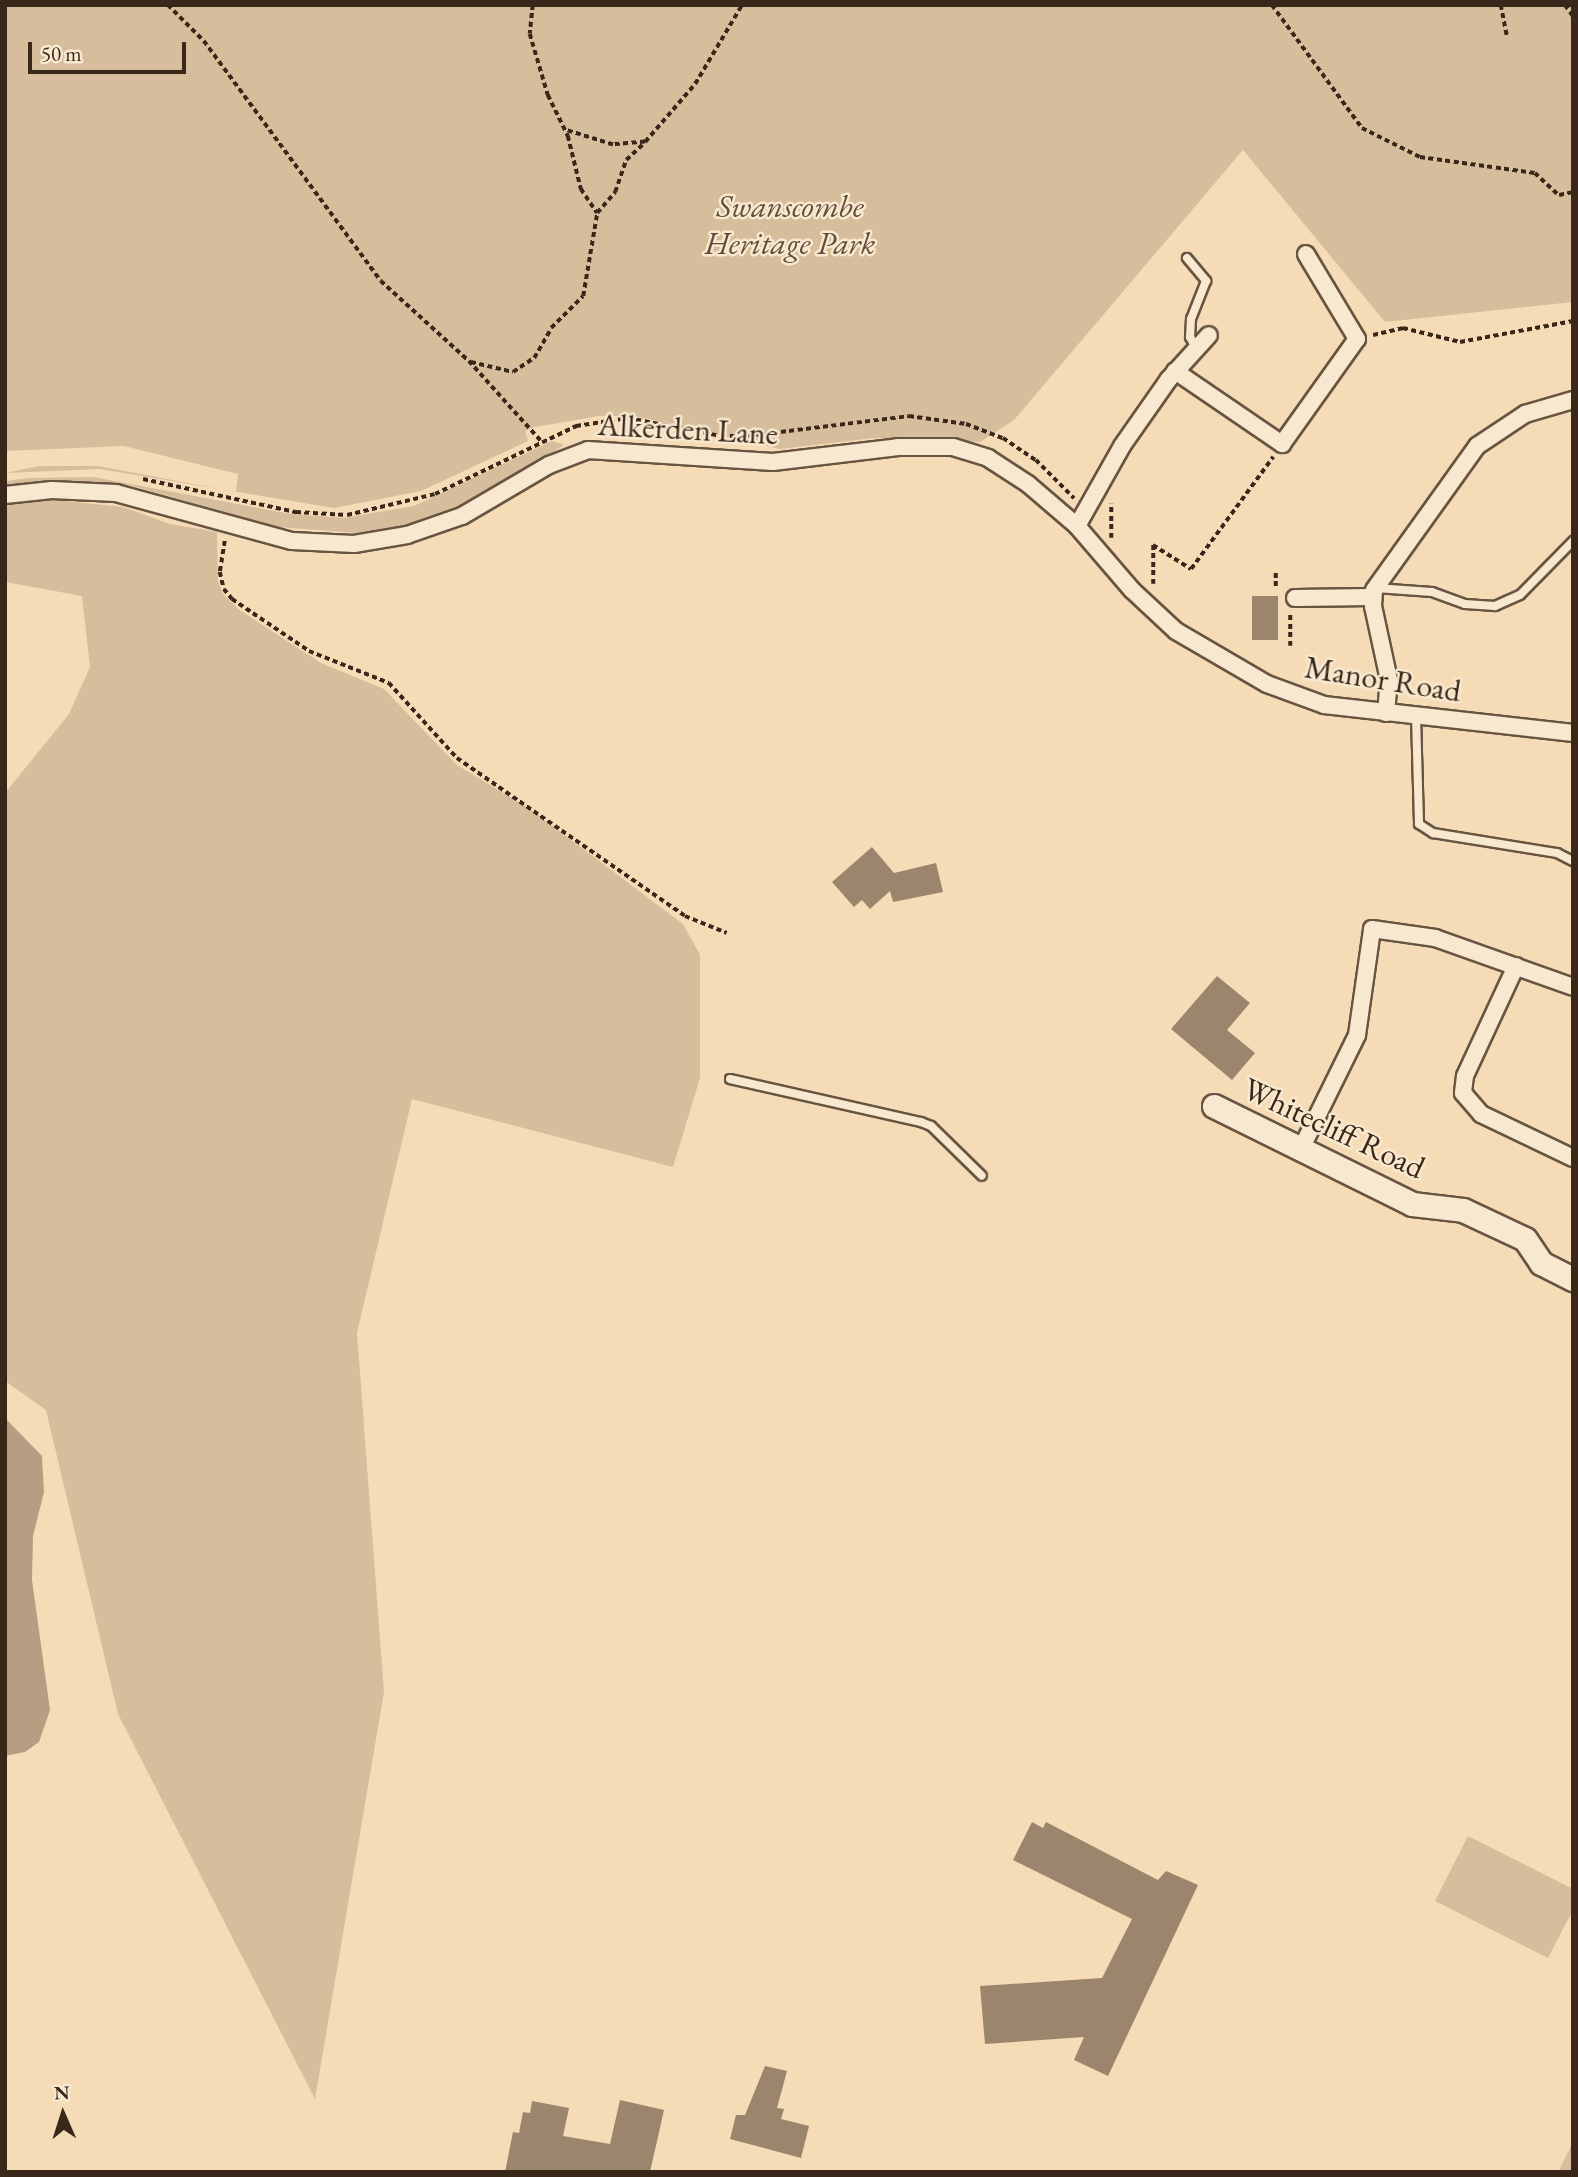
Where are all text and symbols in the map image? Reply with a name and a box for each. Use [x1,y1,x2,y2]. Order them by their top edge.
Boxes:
scale bar [32,28,189,72]
text: 50 m [41,40,82,67]
park label: Swanscombe Heritage Park [705,188,875,263]
street label: Alkerden Lane [597,405,779,453]
street label: Manor Road [1302,648,1464,710]
street label: Whitecliff Road [1237,1069,1431,1187]
north arrow [28,2079,98,2149]
text: N [54,2080,70,2105]

